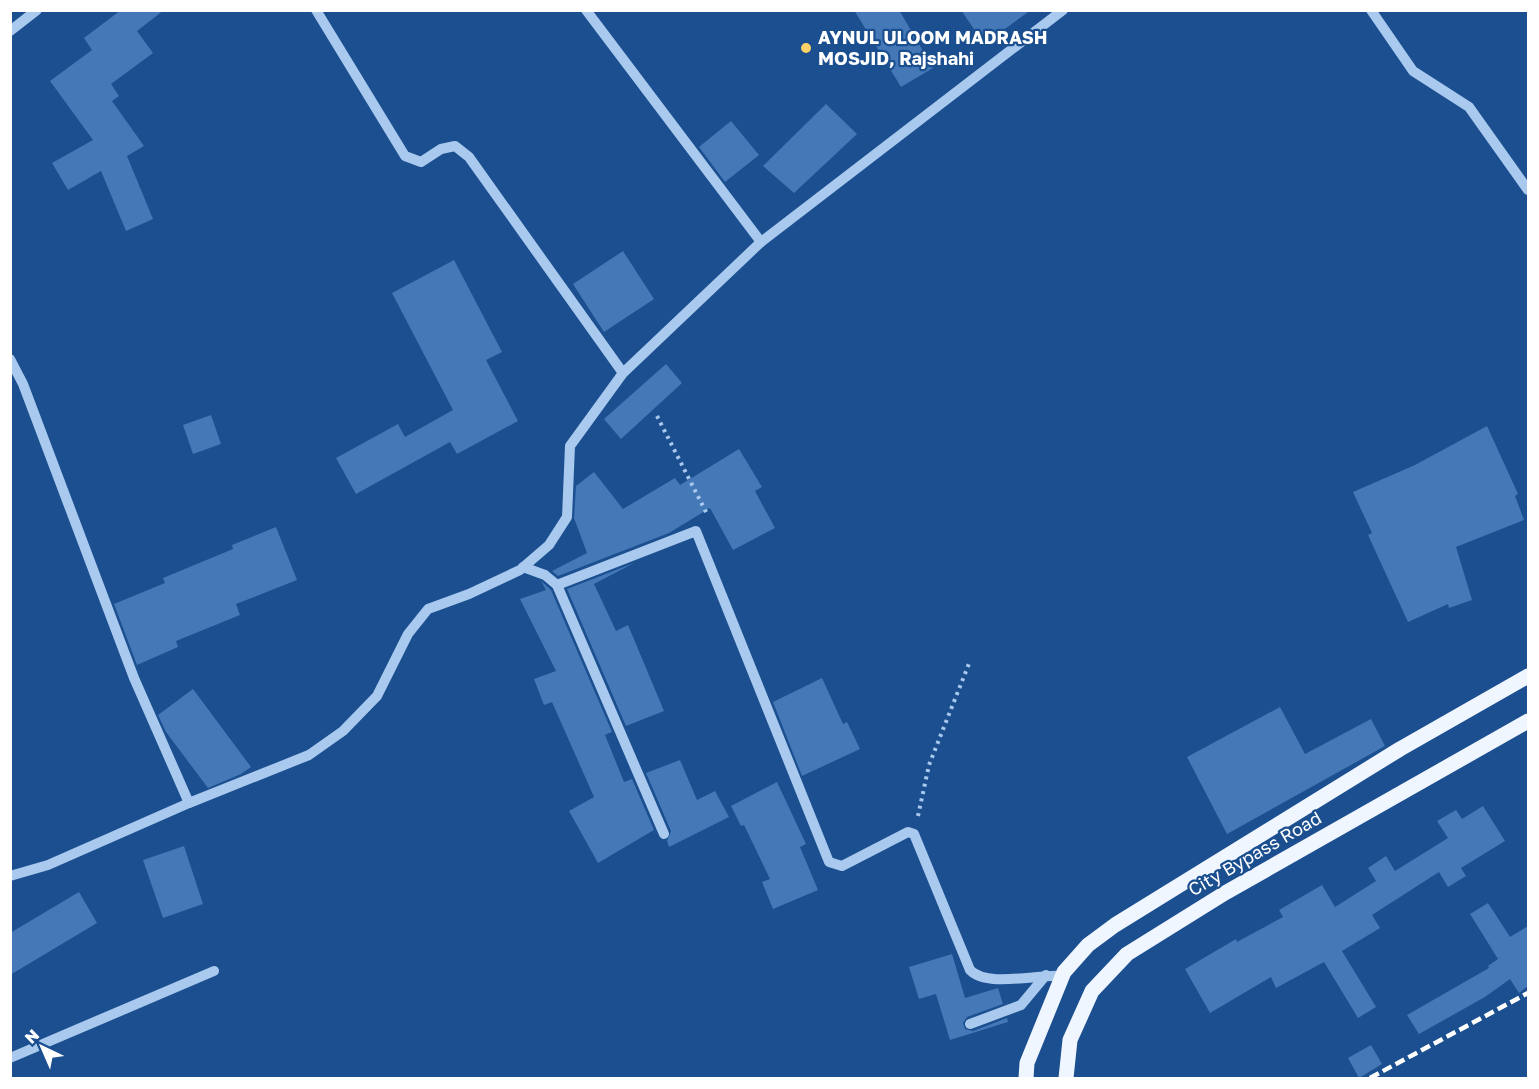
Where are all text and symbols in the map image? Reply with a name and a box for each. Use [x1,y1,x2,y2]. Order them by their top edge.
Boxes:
place label: AYNUL ULOOM MADRASH MOSJID, Rajshahi [818,26,1048,69]
marker: AYNUL ULOOM MADRASH MOSJID, Rajshahi [799,41,813,55]
street label: City Bypass Road [1184,806,1325,900]
north arrow [12,1017,72,1077]
text: N [20,1025,43,1048]

